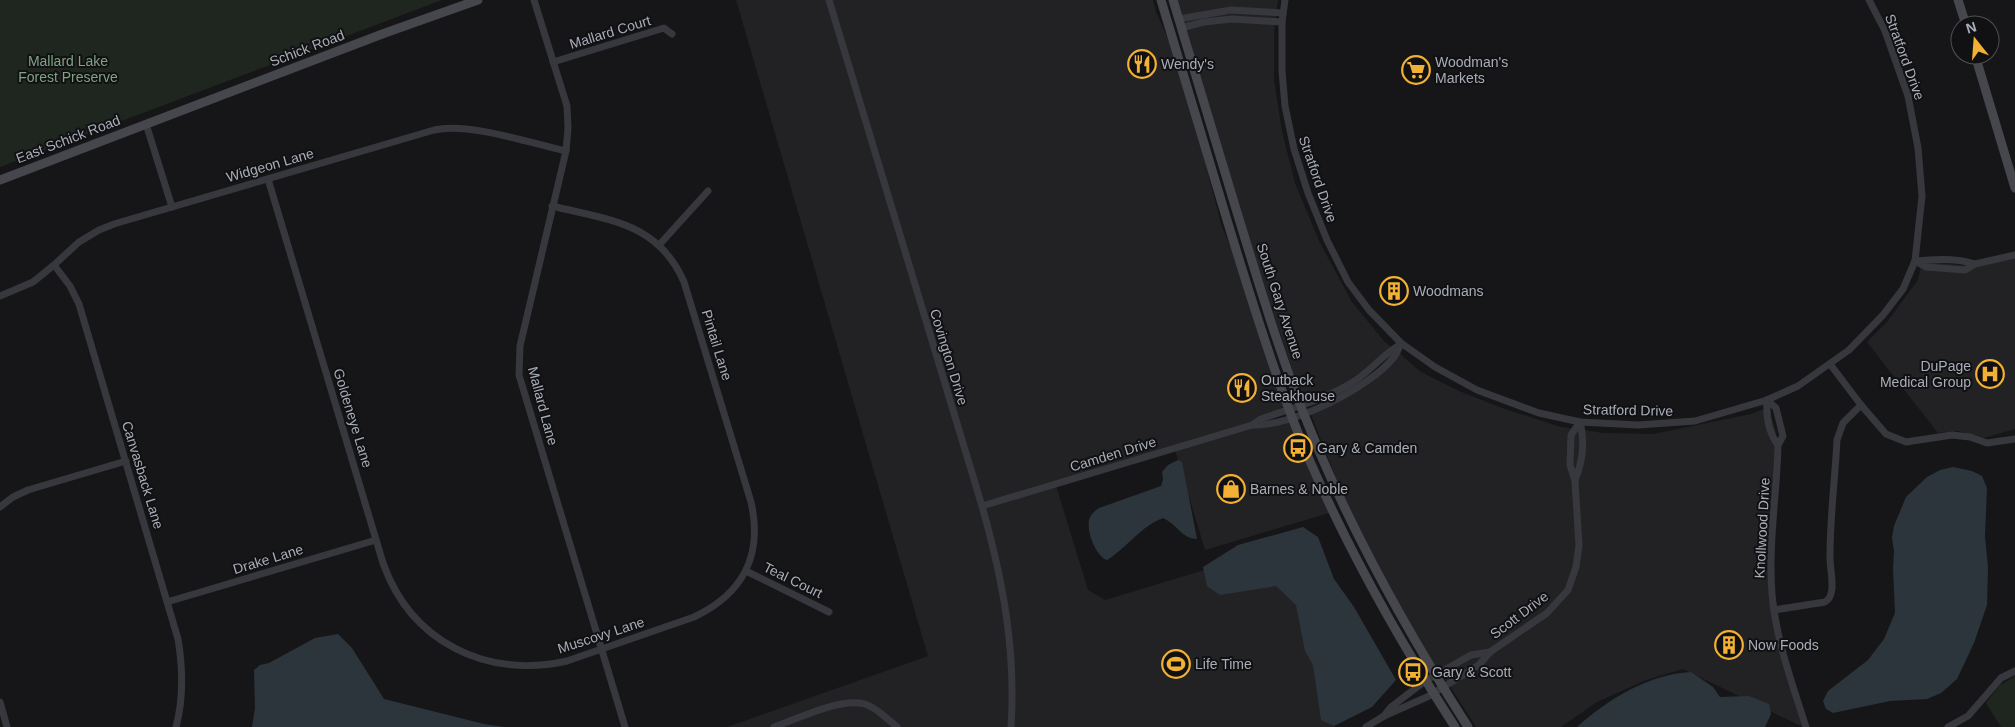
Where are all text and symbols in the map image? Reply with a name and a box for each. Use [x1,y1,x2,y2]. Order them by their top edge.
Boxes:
street label: Mallard Court [567,12,653,52]
street label: Stratford Drive [1882,12,1928,102]
north arrow [1950,15,2000,65]
text: N [1964,18,1978,37]
street label: Schick Road [267,26,347,70]
restaurant icon: Wendy's [1127,49,1157,79]
park label: Mallard Lake Forest Preserve [18,53,118,85]
place label: Woodman's Markets [1435,54,1508,86]
supermarket icon: Woodman's Markets [1401,55,1431,85]
place label: Wendy's [1161,56,1214,72]
street label: East Schick Road [14,112,122,166]
street label: Stratford Drive [1296,134,1340,224]
street label: Widgeon Lane [224,145,316,185]
street label: South Gary Avenue [1254,241,1306,361]
building icon: Woodmans [1379,276,1409,306]
place label: Woodmans [1413,283,1484,299]
street label: Covington Drive [927,307,971,407]
street label: Pintail Lane [699,308,735,383]
place label: DuPage Medical Group [1880,358,1971,390]
hospital icon: DuPage Medical Group [1975,359,2005,389]
street label: Mallard Lane [525,365,561,447]
street label: Goldeneye Lane [330,367,376,470]
place label: Outback Steakhouse [1261,372,1335,404]
restaurant icon: Outback Steakhouse [1227,373,1257,403]
street label: Stratford Drive [1583,401,1673,419]
street label: Canvasback Lane [119,419,167,531]
street label: Camden Drive [1068,433,1158,475]
bus stop icon: Gary & Camden [1283,433,1313,463]
place label: Gary & Camden [1317,440,1417,456]
shop icon: Barnes & Noble [1216,474,1246,504]
street label: Knollwood Drive [1751,477,1773,579]
place label: Barnes & Noble [1250,481,1348,497]
street label: Drake Lane [231,541,305,577]
street label: Teal Court [761,559,825,601]
street label: Scott Drive [1487,588,1551,642]
street label: Muscovy Lane [556,613,647,657]
building icon: Now Foods [1714,630,1744,660]
place label: Now Foods [1748,637,1819,653]
sports icon: Life Time [1161,649,1191,679]
place label: Life Time [1195,656,1252,672]
bus stop icon: Gary & Scott [1398,657,1428,687]
place label: Gary & Scott [1432,664,1511,680]

